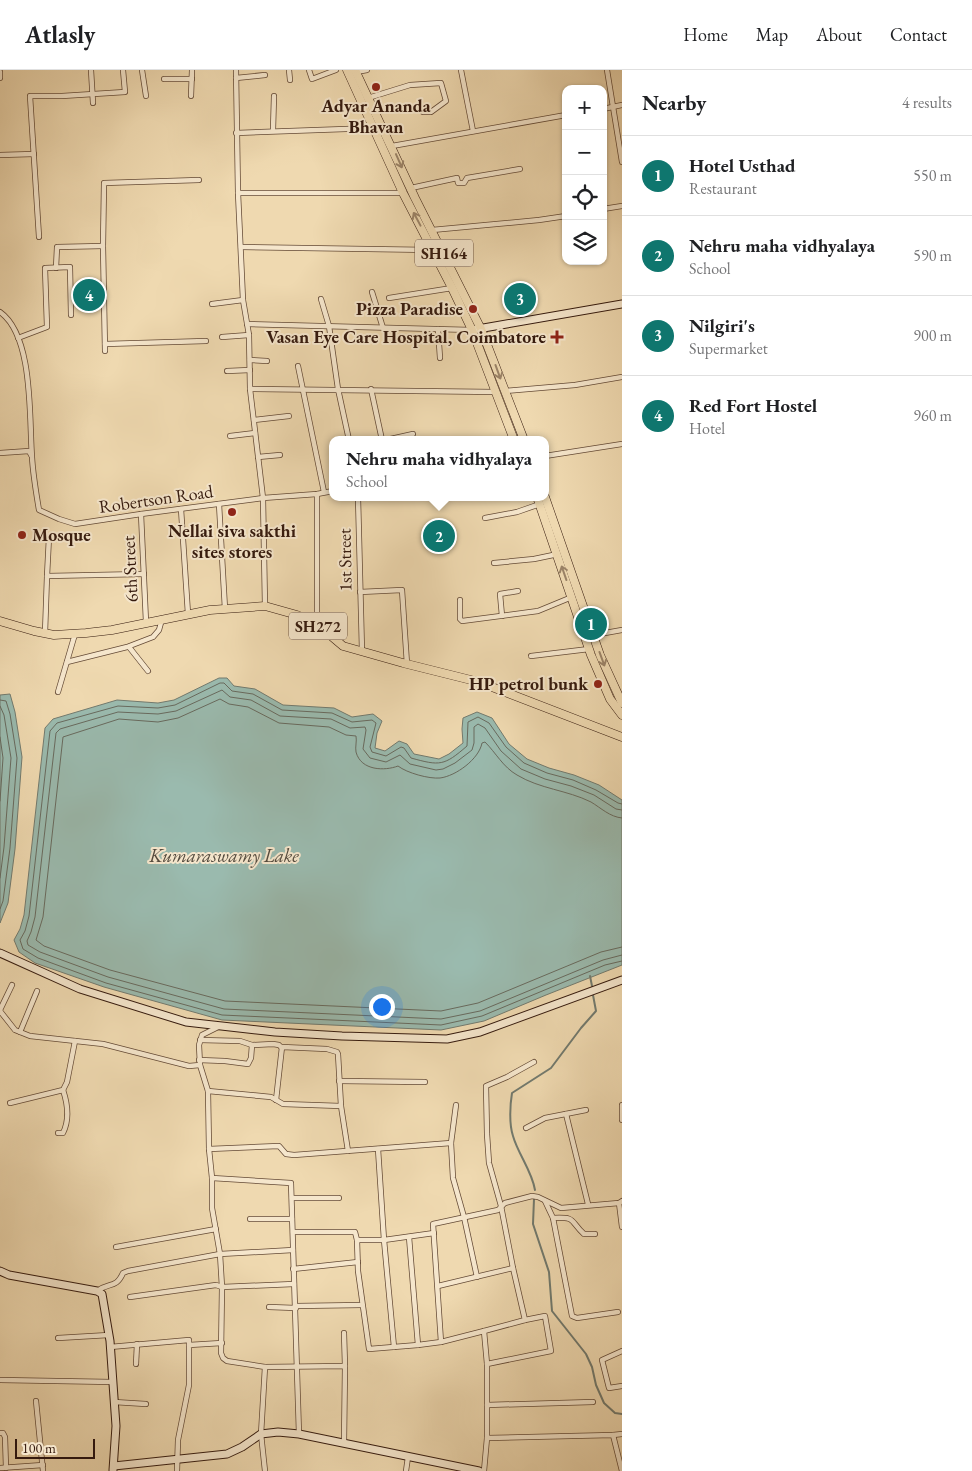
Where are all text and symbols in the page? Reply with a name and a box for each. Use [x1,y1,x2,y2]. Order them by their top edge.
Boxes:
text: Atlasly [25,19,95,50]
text: Home [683,23,728,46]
text: Map [756,23,788,46]
text: About [816,23,862,46]
text: Contact [890,23,947,46]
marker: Adyar Ananda Bhavan [370,81,382,93]
map controls [562,85,607,265]
button: + [562,85,607,130]
text: Nearby [642,89,706,116]
text: 4 results [902,92,952,113]
place label: Adyar Ananda Bhavan [320,94,431,138]
button: − [562,130,607,175]
one-way arrow [394,153,404,168]
text: Hotel Usthad [689,153,796,178]
text: 1 [654,165,662,186]
text: 550 m [913,165,952,186]
button: locate [562,175,607,220]
text: Restaurant [689,178,757,199]
one-way arrow [412,212,421,227]
button: layers [562,220,607,265]
text: Nehru maha vidhyalaya [689,233,875,258]
road number: SH164 [415,240,473,267]
text: 2 [654,245,662,266]
text: 590 m [913,245,952,266]
text: School [689,258,731,279]
pin: 4 [73,276,105,314]
pin: 3 [504,280,536,318]
place label: Pizza Paradise [356,297,463,320]
marker: Pizza Paradise [467,303,479,315]
text: Nilgiri's [689,313,755,338]
place label: Vasan Eye Care Hospital, Coimbatore [266,325,546,348]
text: 3 [654,325,662,346]
text: 900 m [913,325,952,346]
marker: Vasan Eye Care Hospital, Coimbatore [550,330,564,344]
text: Supermarket [689,338,768,359]
one-way arrow [494,363,503,379]
text: Red Fort Hostel [689,393,817,418]
text: 4 [654,405,662,426]
text: 960 m [913,405,952,426]
text: Hotel [689,418,725,439]
popup [329,436,549,501]
text: Nehru maha vidhyalaya [346,446,532,471]
text: School [346,471,388,492]
street label: Robertson Road [97,479,215,518]
marker: Nellai siva sakthi sites stores [226,506,238,518]
pin: 2 [423,517,455,555]
place label: Nellai siva sakthi sites stores [168,519,297,563]
place label: Mosque [32,523,91,546]
street label: 1st Street [332,528,357,592]
marker: Mosque [16,529,28,541]
street label: 6th Street [116,535,143,603]
one-way arrow [559,566,568,582]
pin: 1 [575,605,607,643]
road number: SH272 [289,612,347,640]
one-way arrow [598,650,607,666]
place label: HP petrol bunk [469,672,589,695]
marker: HP petrol bunk [592,678,604,690]
water label: Kumaraswamy Lake [148,843,299,868]
your location [369,994,395,1020]
scale bar [15,1436,95,1459]
text: 100 m [22,1439,56,1457]

